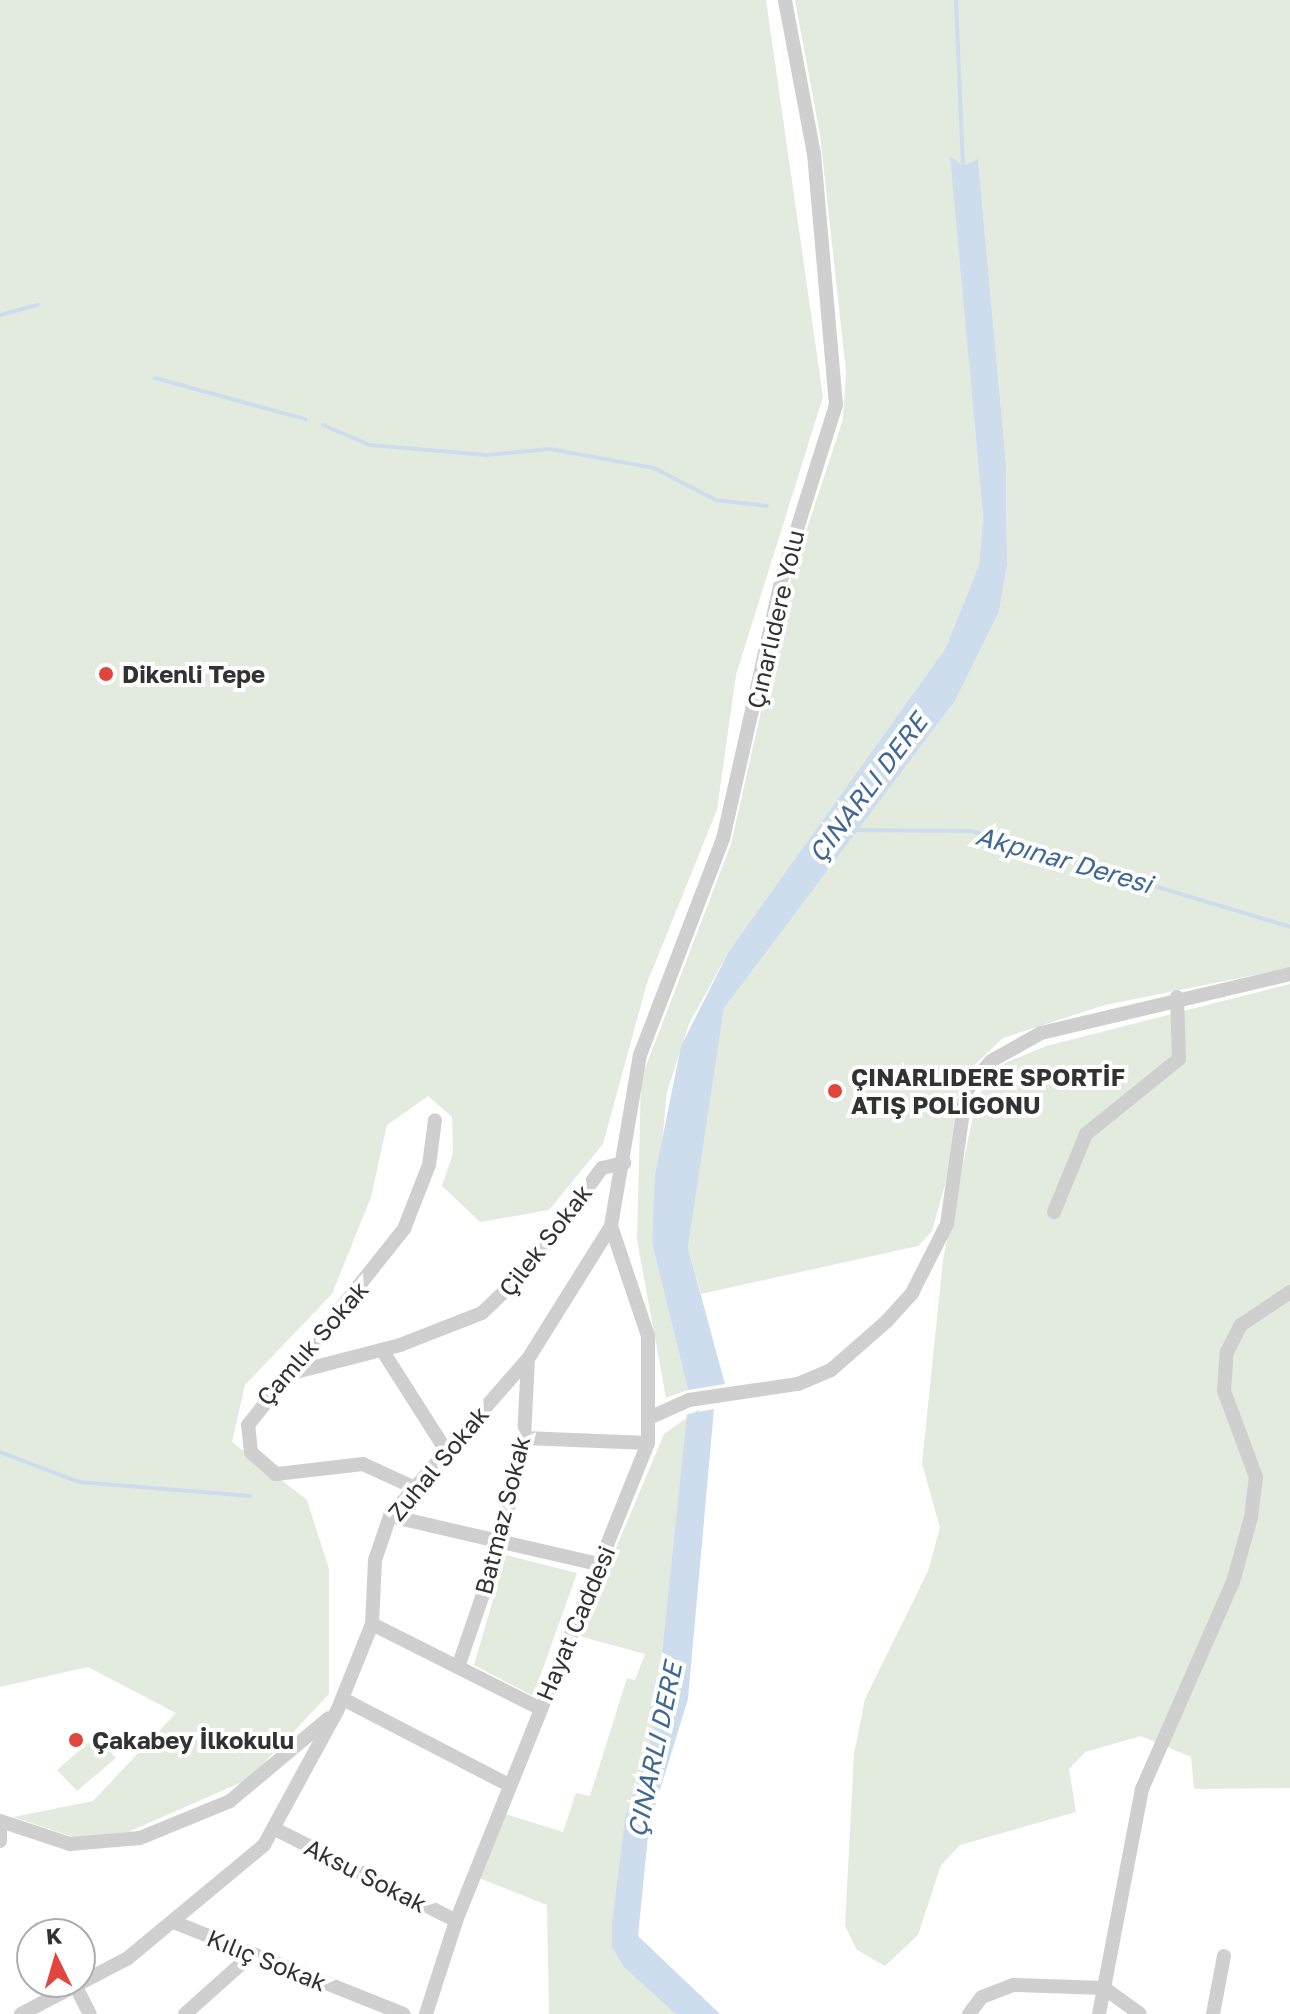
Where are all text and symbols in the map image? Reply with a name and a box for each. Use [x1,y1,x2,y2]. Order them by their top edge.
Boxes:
street label: Çınarlıdere Yolu [740,527,810,711]
place label: Dikenli Tepe [122,660,265,688]
marker: Dikenli Tepe [97,665,115,683]
water label: ÇINARLI DERE [802,708,934,868]
water label: Akpınar Deresi [973,820,1155,900]
place label: ÇINARLIDERE SPORTİF ATIŞ POLİGONU [851,1063,1125,1119]
marker: ÇINARLIDERE SPORTİF ATIŞ POLİGONU [826,1082,844,1100]
street label: Çilek Sokak [492,1178,598,1302]
street label: Çamlık Sokak [250,1275,374,1411]
street label: Zuhal Sokak [382,1400,494,1526]
street label: Batmaz Sokak [468,1433,536,1597]
street label: Hayat Caddesi [529,1541,621,1705]
water label: ÇINARLI DERE [621,1660,689,1840]
place label: Çakabey İlkokulu [92,1726,294,1754]
marker: Çakabey İlkokulu [67,1731,85,1749]
street label: Aksu Sokak [300,1832,432,1918]
north arrow [16,1918,96,1998]
text: K [45,1921,63,1950]
street label: Kılıç Sokak [203,1923,331,1997]

